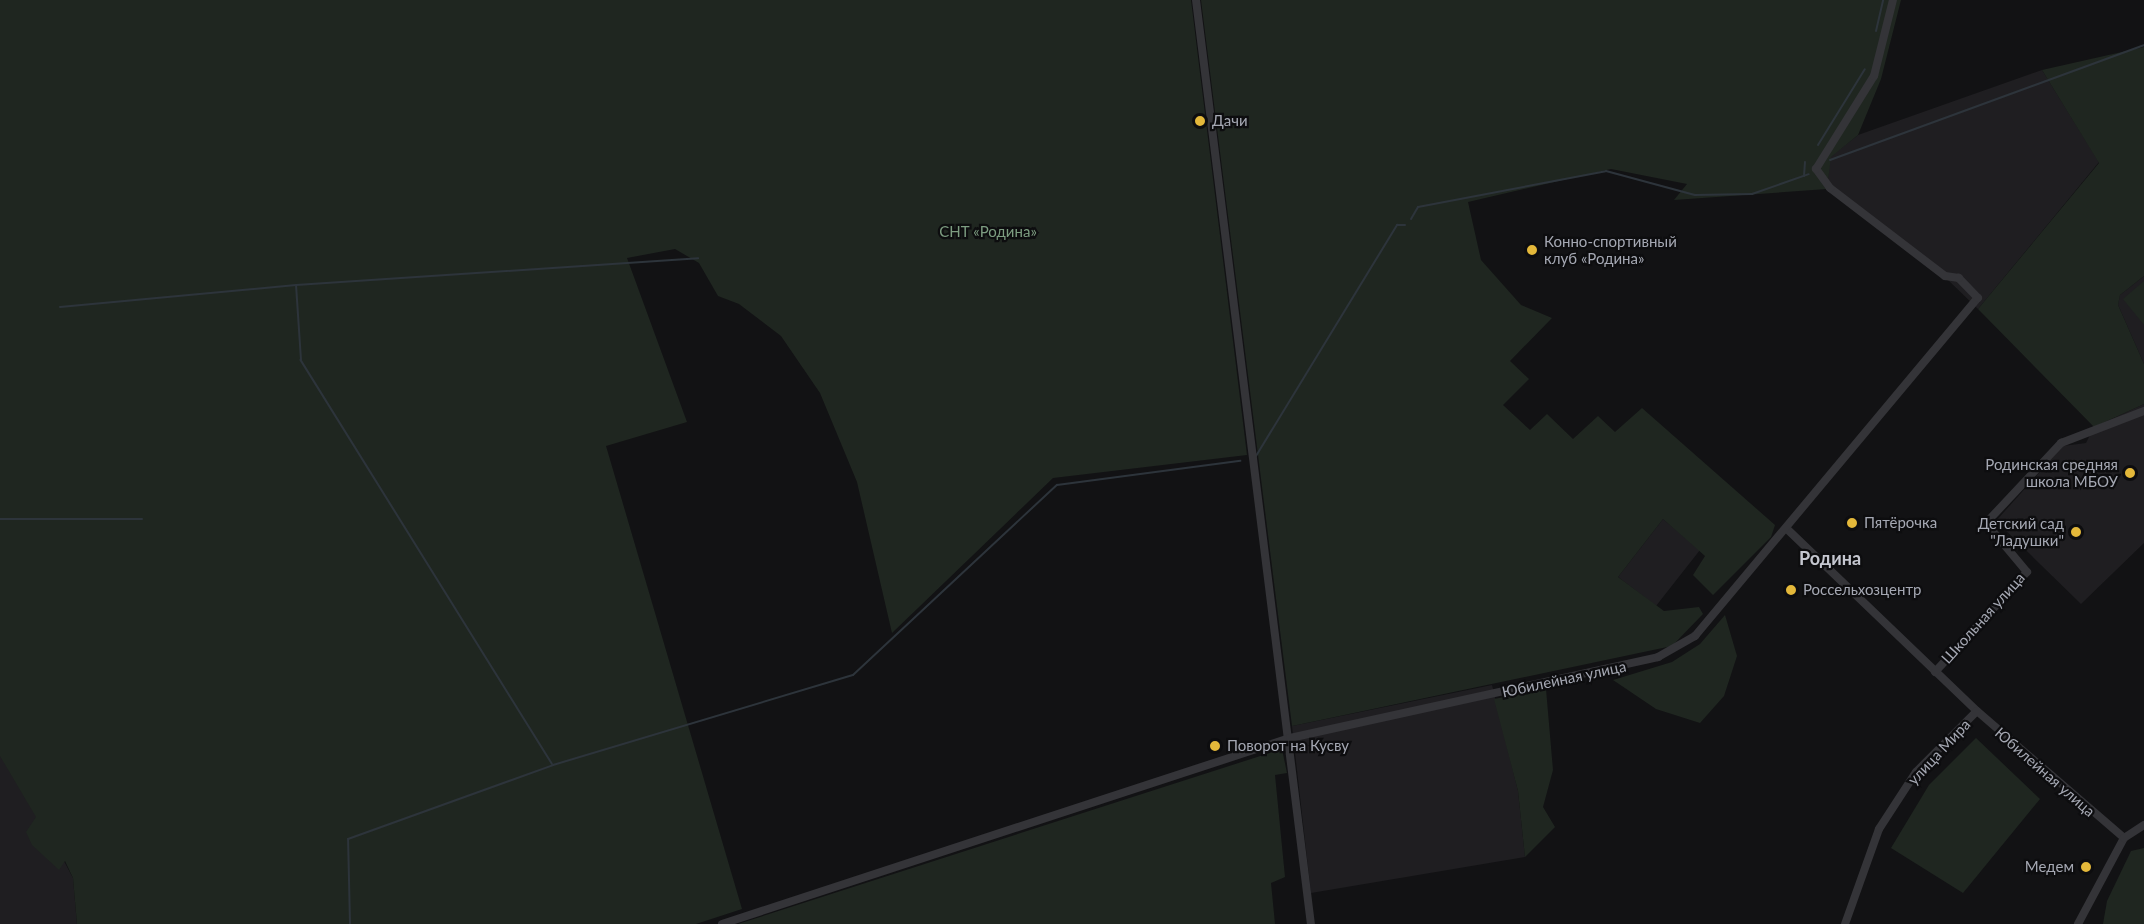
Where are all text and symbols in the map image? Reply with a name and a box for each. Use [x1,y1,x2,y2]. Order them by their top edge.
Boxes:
place label: Дачи [1212,112,1248,130]
marker: Дачи [1193,114,1207,128]
park label: СНТ «Родина» [939,223,1037,241]
place label: Конно-спортивный клуб «Родина» [1544,232,1677,267]
marker: Конно-спортивный клуб «Родина» [1525,243,1539,257]
place label: Родинская средняя школа МБОУ [1985,455,2118,490]
marker: Родинская средняя школа МБОУ [2123,466,2137,480]
place label: Пятёрочка [1864,514,1937,532]
place label: Детский сад "Ладушки" [1978,514,2064,549]
marker: Пятёрочка [1845,516,1859,530]
marker: Детский сад "Ладушки" [2069,525,2083,539]
district label: Родина [1799,547,1861,569]
street label: Школьная улица [1938,569,2028,667]
place label: Россельхозцентр [1803,581,1921,599]
marker: Россельхозцентр [1784,583,1798,597]
street label: Юбилейная улица [1500,657,1628,701]
street label: улица Мира [1904,715,1974,789]
street label: Юбилейная улица [1991,724,2099,820]
place label: Поворот на Кусву [1227,737,1349,755]
marker: Поворот на Кусву [1208,739,1222,753]
place label: Медем [2025,858,2074,876]
marker: Медем [2079,860,2093,874]

